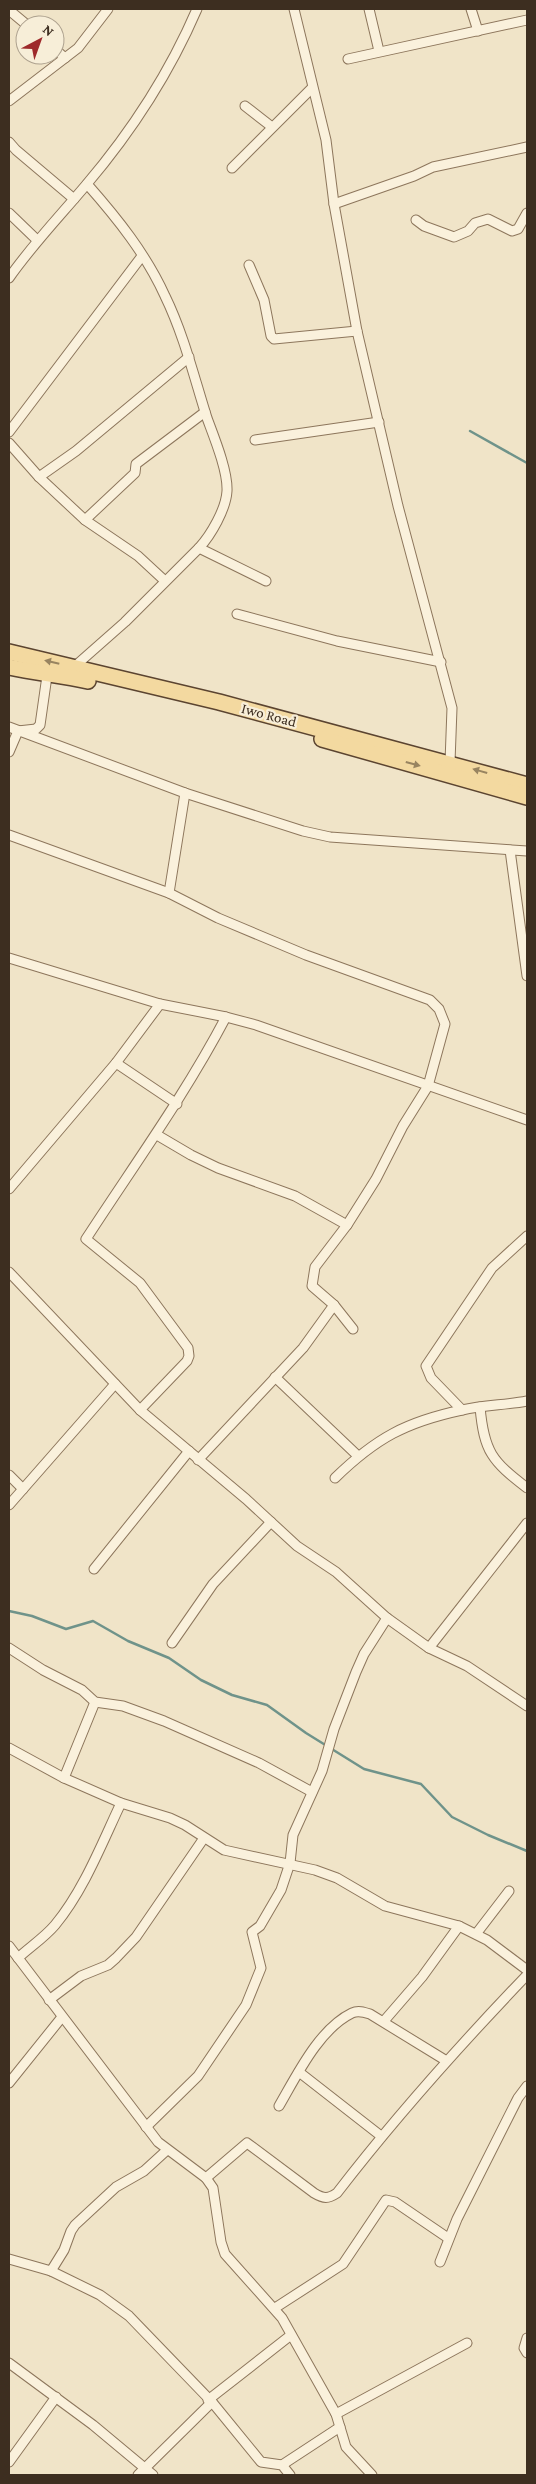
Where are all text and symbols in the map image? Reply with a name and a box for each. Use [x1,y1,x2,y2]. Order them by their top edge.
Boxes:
north arrow [15,15,65,65]
text: N [40,21,58,40]
one-way arrow [44,658,59,666]
street label: Iwo Road [240,700,298,730]
one-way arrow [405,761,420,769]
one-way arrow [473,767,488,775]

